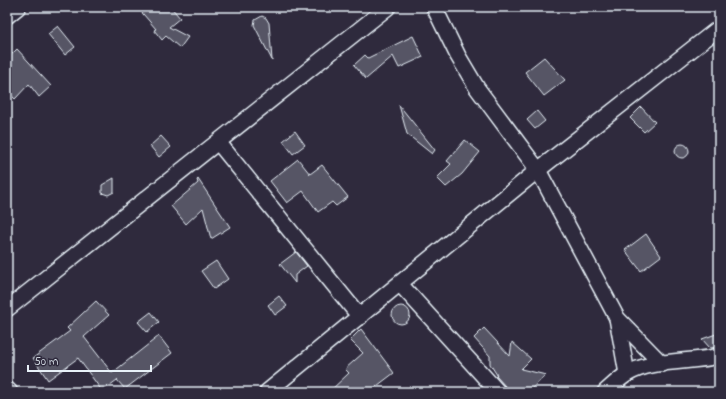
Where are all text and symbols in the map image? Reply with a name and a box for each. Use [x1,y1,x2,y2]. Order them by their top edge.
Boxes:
scale bar [28,347,151,373]
text: 50 m [34,353,58,371]

